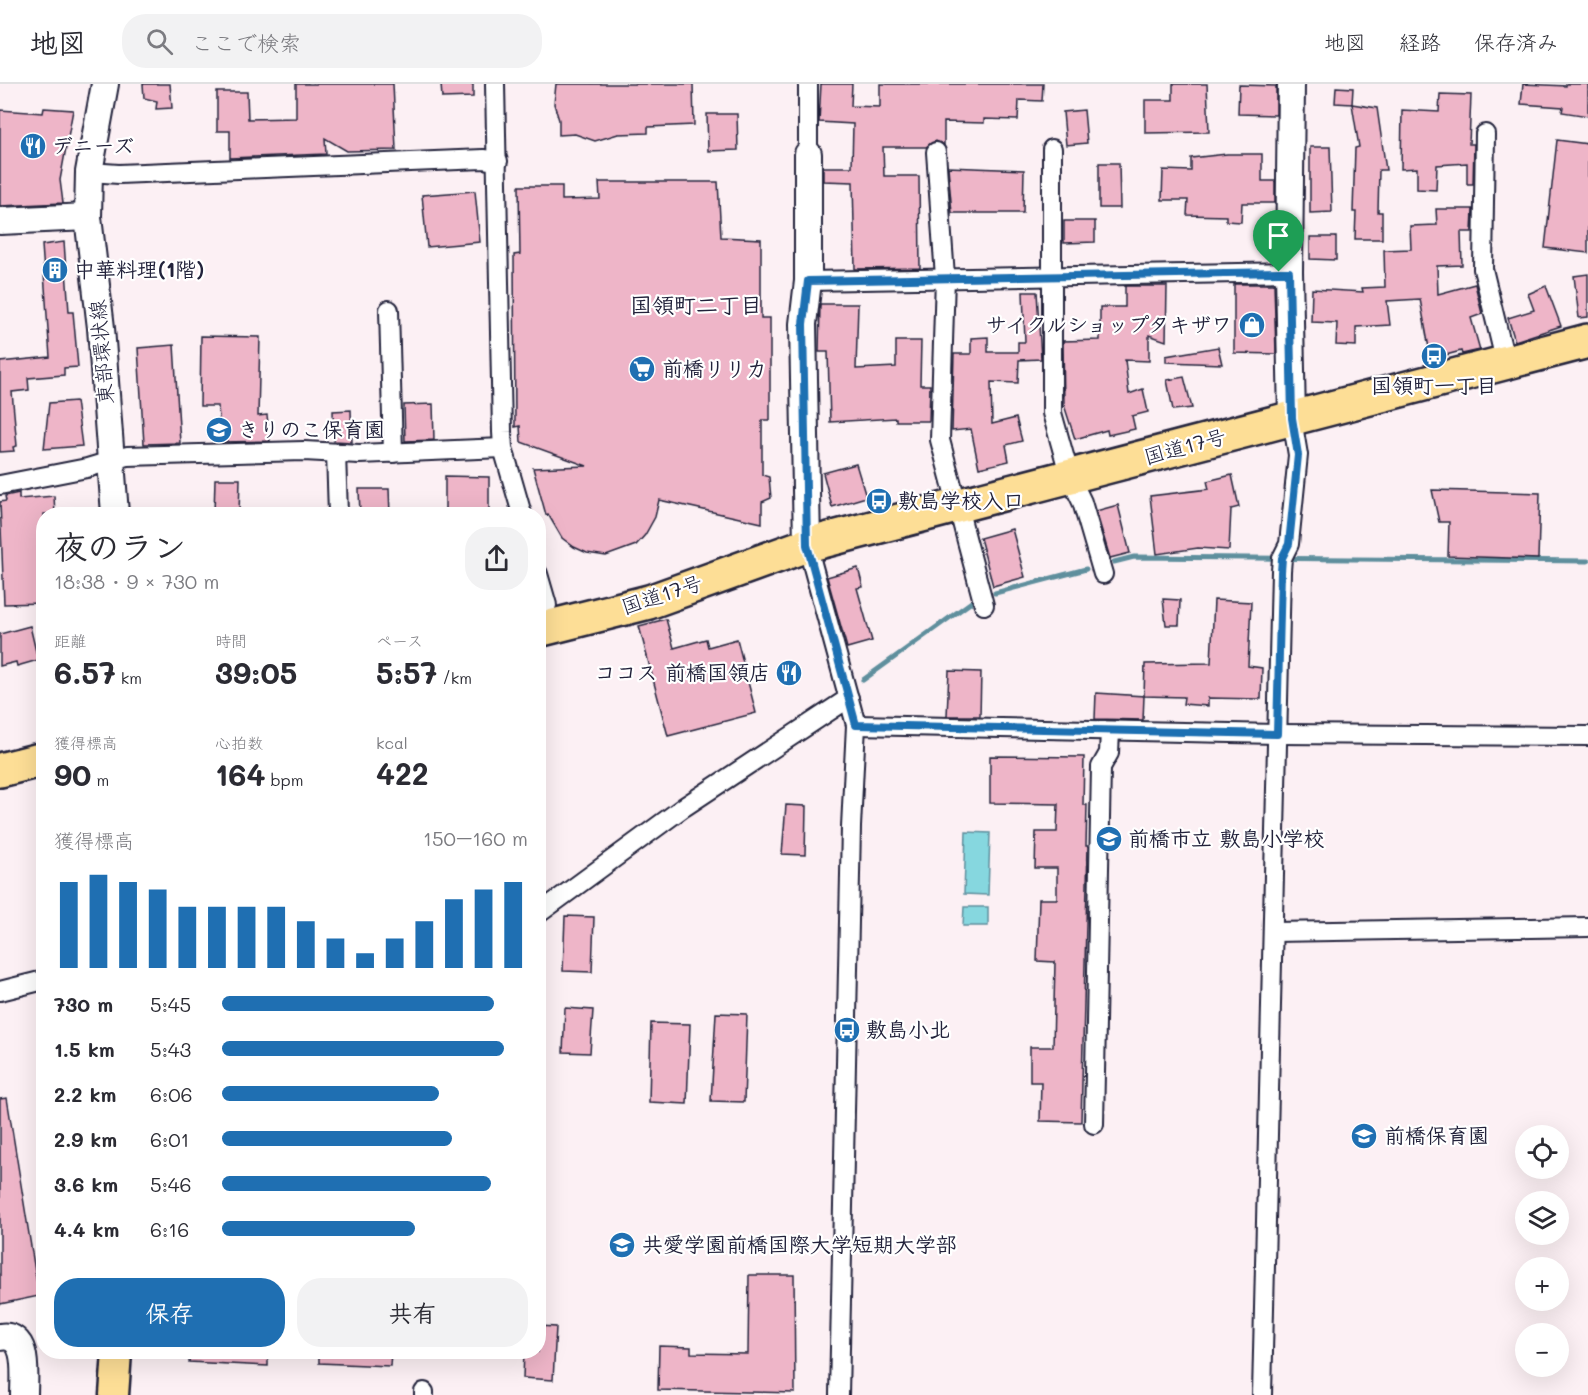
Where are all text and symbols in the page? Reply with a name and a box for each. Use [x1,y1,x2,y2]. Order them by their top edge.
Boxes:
search box [122,14,542,68]
text: 地図 [30,24,86,60]
icon: search [143,25,176,58]
text: ここで検索 [191,28,301,57]
text: 地図 [1324,28,1366,55]
text: 経路 [1399,28,1441,55]
text: 保存済み [1474,28,1558,55]
restaurant icon: デニーズ [18,131,48,161]
place label: デニーズ [52,131,134,158]
pin [1253,210,1304,272]
icon: arrive [1262,219,1295,252]
building icon: 中華料理(1階) [40,255,70,285]
place label: 中華料理(1階) [74,255,204,282]
district label: 国領町二丁目 [630,290,762,319]
street label: 東部環状線 [82,299,119,406]
place label: サイクルショップタキザワ [985,310,1232,337]
shop icon: サイクルショップタキザワ [1237,310,1267,340]
bus stop icon: 国領町一丁目 [1419,341,1449,371]
supermarket icon: 前橋リリカ [627,354,657,384]
place label: 前橋リリカ [662,354,767,381]
place label: 国領町一丁目 [1371,371,1497,398]
school or university icon: きりのこ保育園 [204,415,234,445]
place label: きりのこ保育園 [238,415,385,442]
street label: 国道17号 [1141,422,1229,469]
bus stop icon: 敷島学校入口 [864,486,894,516]
place label: 敷島学校入口 [898,486,1024,513]
text: 夜のラン [54,524,186,567]
button: share [465,527,528,590]
text: 18:38 · 9 × 730 m [54,568,220,594]
street label: 国道17号 [617,568,706,619]
text: 距離 [54,630,86,651]
text: 時間 [215,630,247,651]
text: ペース [376,630,423,651]
text: 6.57 [54,652,116,692]
text: 39:05 [215,652,297,692]
text: 5:57 [376,652,437,692]
place label: ココス 前橋国領店 [594,658,770,685]
restaurant icon: ココス 前橋国領店 [774,658,804,688]
text: km [116,667,142,688]
text: /km [437,667,472,688]
text: 獲得標高 [54,732,118,753]
text: 心拍数 [215,732,263,753]
text: kcal [376,732,408,753]
text: 422 [376,753,429,793]
text: 90 [54,754,91,794]
text: 164 [215,754,265,794]
text: m [91,769,109,790]
text: bpm [265,769,303,790]
school or university icon: 前橋市立 敷島小学校 [1094,824,1124,854]
place label: 前橋市立 敷島小学校 [1128,824,1325,851]
text: 150–160 m [423,825,528,851]
text: 獲得標高 [54,827,134,853]
text: 730 m [54,991,113,1017]
text: 5:45 [150,991,191,1017]
bus stop icon: 敷島小北 [832,1015,862,1045]
place label: 敷島小北 [866,1015,950,1042]
text: 1.5 km [54,1036,115,1062]
text: 5:43 [150,1036,191,1062]
text: 2.2 km [54,1081,116,1107]
text: 6:06 [150,1081,193,1107]
school or university icon: 前橋保育園 [1349,1121,1379,1151]
place label: 前橋保育園 [1384,1121,1489,1148]
map controls [1515,1125,1569,1377]
button: locate [1515,1125,1569,1179]
text: 2.9 km [54,1126,117,1152]
text: 6:01 [150,1126,190,1152]
text: 3.6 km [54,1171,118,1197]
text: 5:46 [150,1171,192,1197]
button: layers [1515,1191,1569,1245]
text: 4.4 km [54,1216,119,1242]
text: 6:16 [150,1216,189,1242]
school or university icon: 共愛学園前橋国際大学短期大学部 [607,1230,637,1260]
place label: 共愛学園前橋国際大学短期大学部 [642,1230,957,1257]
button: + [1515,1257,1569,1311]
button: 保存 [54,1278,285,1347]
button: 共有 [297,1278,528,1347]
button: − [1515,1323,1569,1377]

